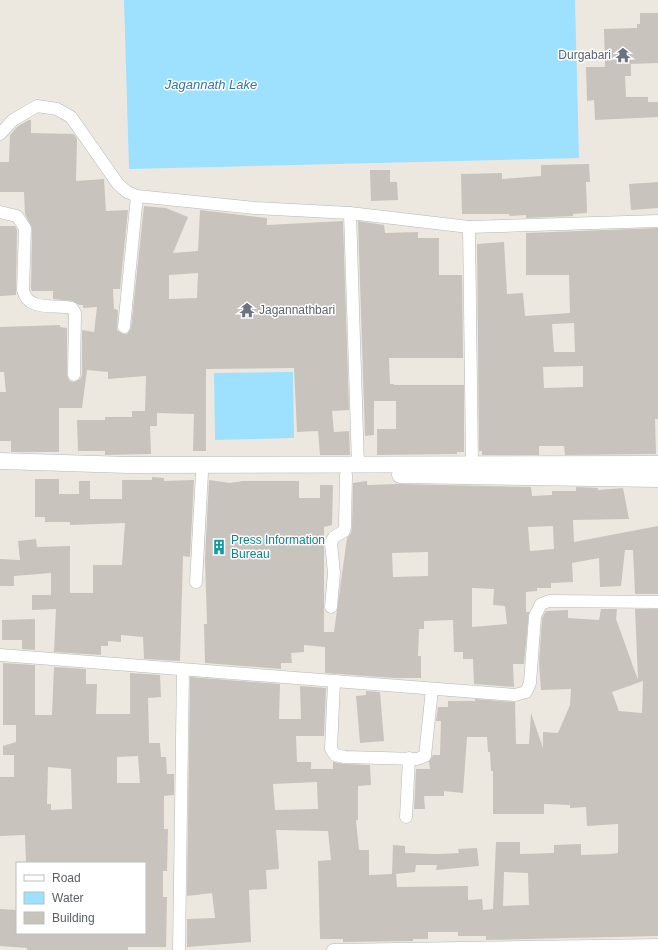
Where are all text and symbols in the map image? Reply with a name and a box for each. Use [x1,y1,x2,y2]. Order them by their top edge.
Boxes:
temple icon: Durgabari [614,46,632,64]
place label: Durgabari [558,48,611,62]
water label: Jagannath Lake [164,77,257,92]
temple icon: Jagannathbari [238,301,256,319]
place label: Jagannathbari [259,303,335,317]
place label: Press Information Bureau [231,533,325,561]
building icon: Press Information Bureau [210,538,228,556]
legend [16,862,146,934]
text: Road [52,871,81,885]
text: Water [52,891,84,905]
text: Building [52,911,95,925]

